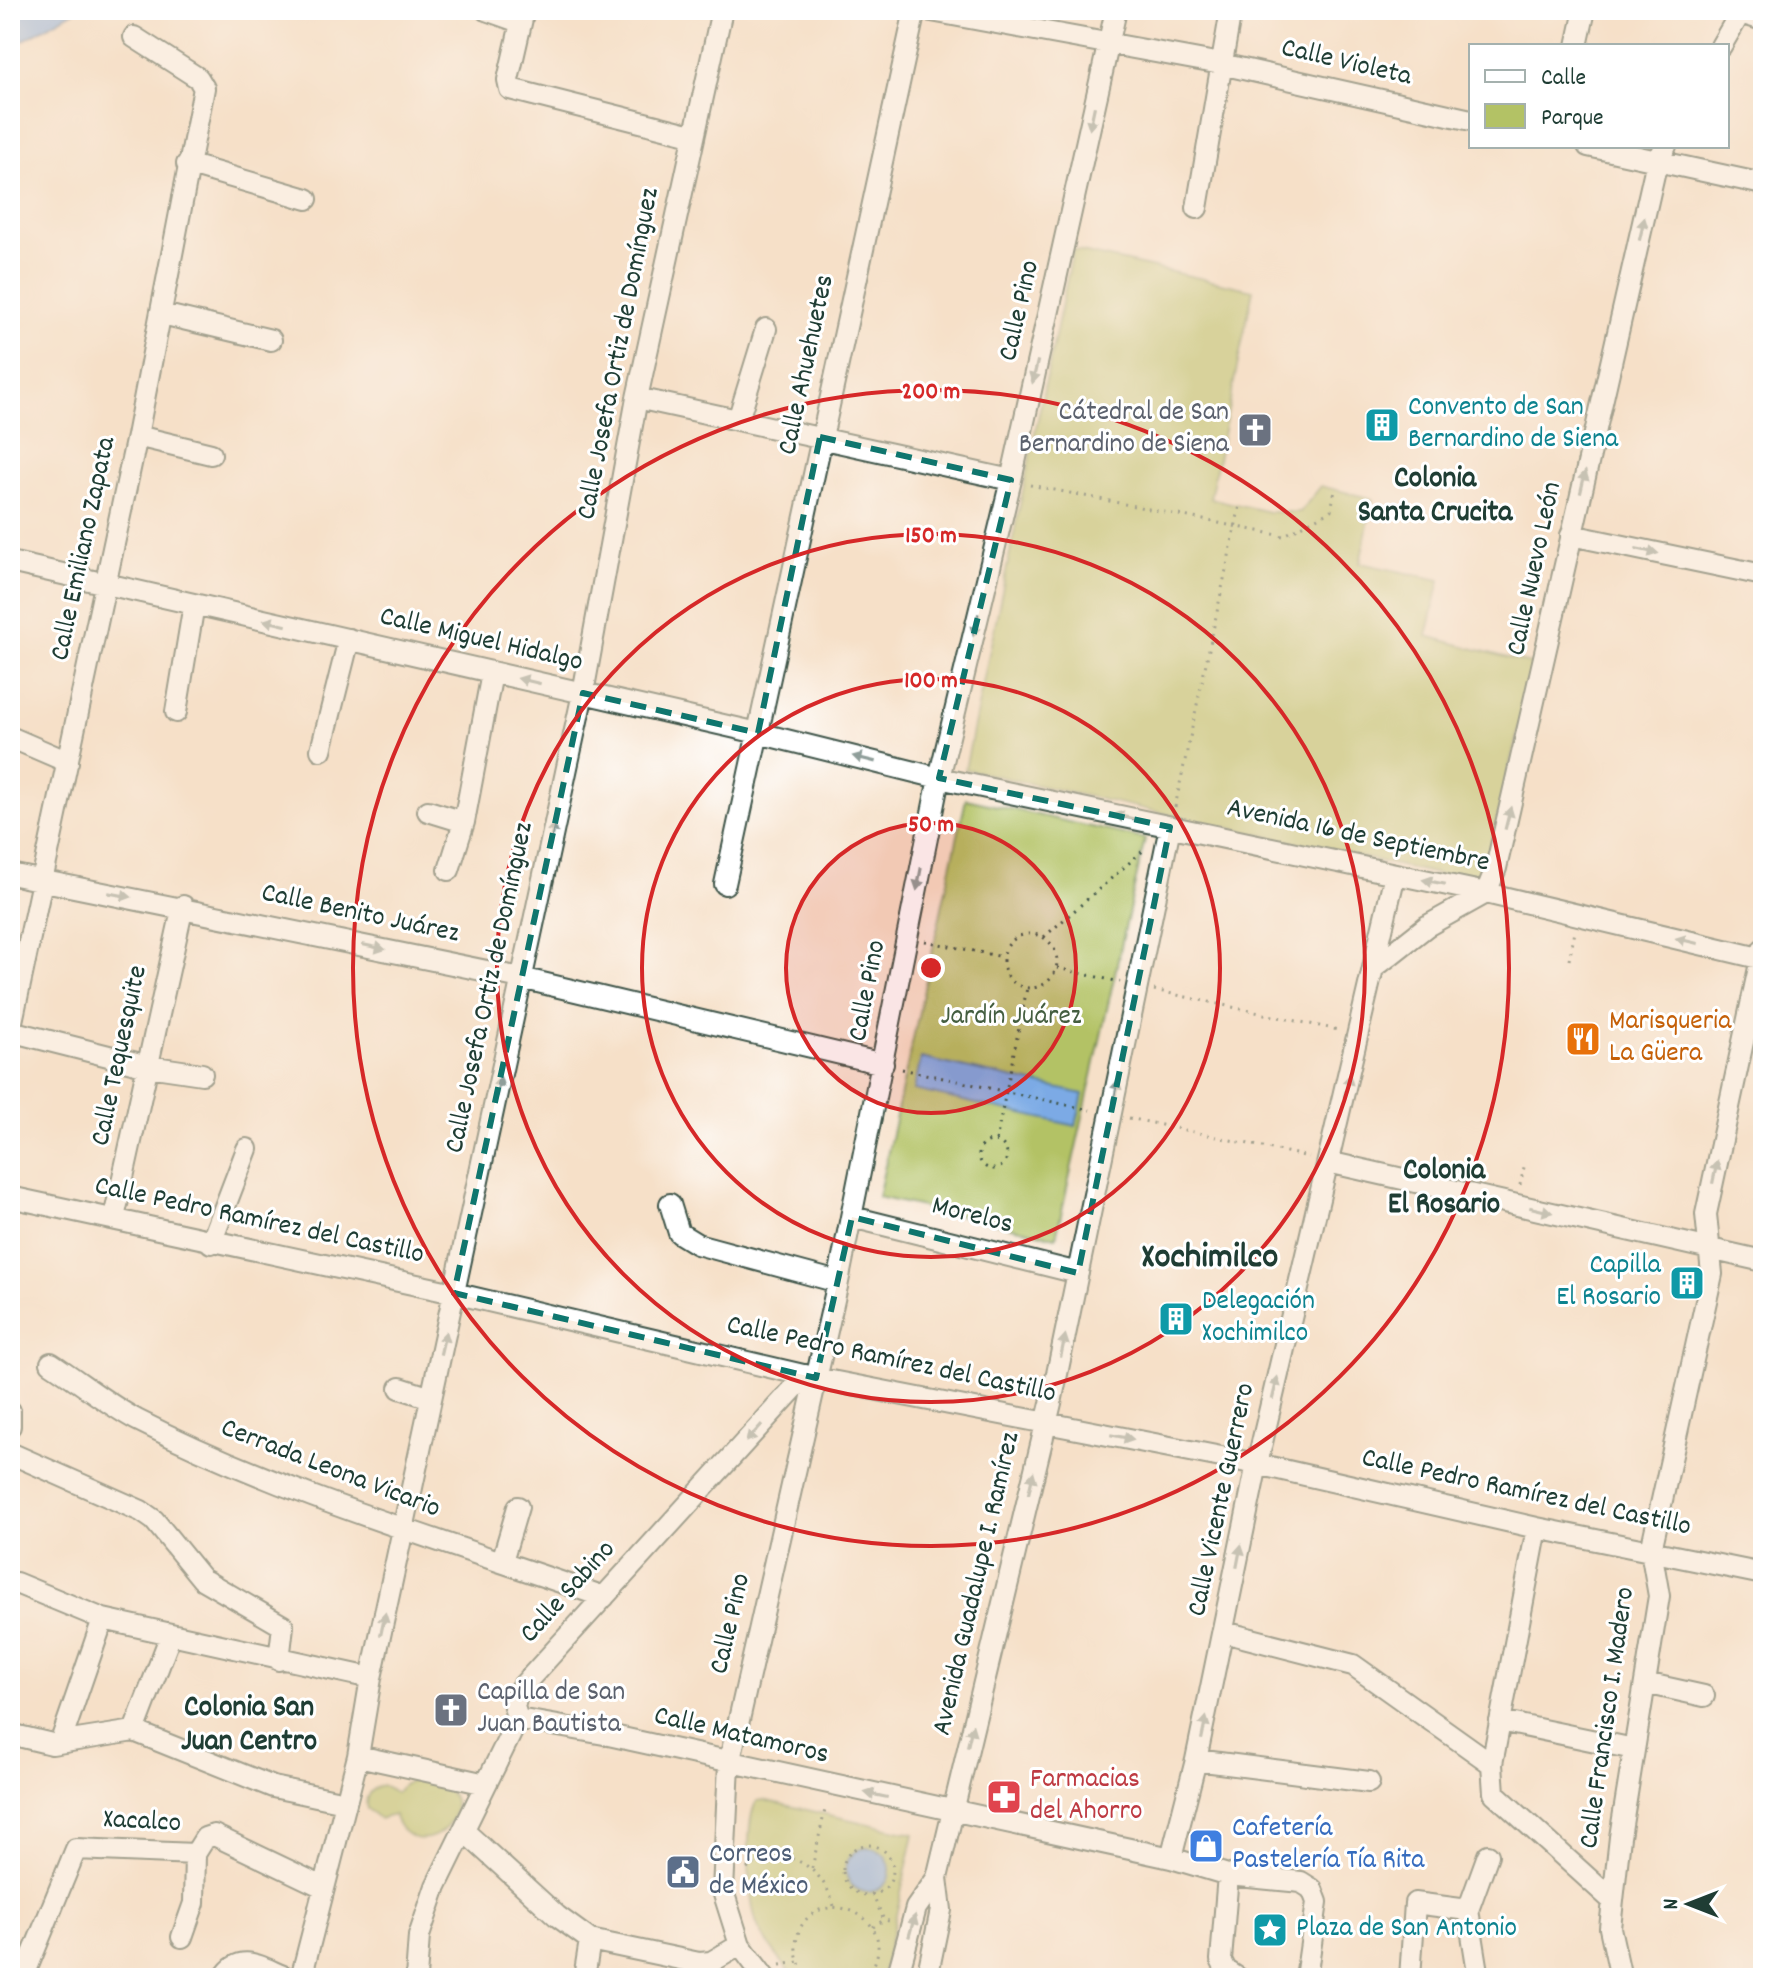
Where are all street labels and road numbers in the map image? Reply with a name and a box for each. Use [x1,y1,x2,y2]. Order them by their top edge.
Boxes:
street label: Calle Violeta [1277,30,1416,99]
street label: Calle Josefa Ortiz de Domínguez [568,184,672,523]
street label: Calle Pino [990,257,1052,365]
street label: Calle Ahuehuetes [769,271,847,459]
street label: Calle Emiliano Zapata [42,433,128,665]
street label: Calle Nuevo León [1498,478,1574,660]
street label: Calle Miguel Hidalgo [375,598,587,684]
street label: Avenida 16 de Septiembre [1223,790,1493,884]
street label: Calle Josefa Ortiz de Domínguez [436,818,546,1157]
street label: Calle Benito Juárez [257,874,463,956]
street label: Calle Pino [840,937,898,1045]
street label: Calle Tequesquite [82,962,160,1150]
street label: Calle Pedro Ramírez del Castillo [91,1168,427,1276]
street label: Morelos [927,1188,1017,1246]
street label: Calle Pedro Ramírez del Castillo [723,1307,1059,1415]
street label: Calle Vicente Guerrero [1179,1380,1267,1620]
street label: Cerrada Leona Vicario [214,1410,446,1530]
street label: Avenida Guadalupe I. Ramírez [924,1428,1032,1740]
street label: Calle Pedro Ramírez del Castillo [1358,1440,1694,1548]
street label: Calle Sabino [512,1532,626,1654]
street label: Calle Pino [701,1570,763,1678]
street label: Calle Francisco I. Madero [1571,1585,1647,1851]
street label: Calle Matamoros [650,1697,832,1777]
street label: Xacalco [102,1801,182,1845]

